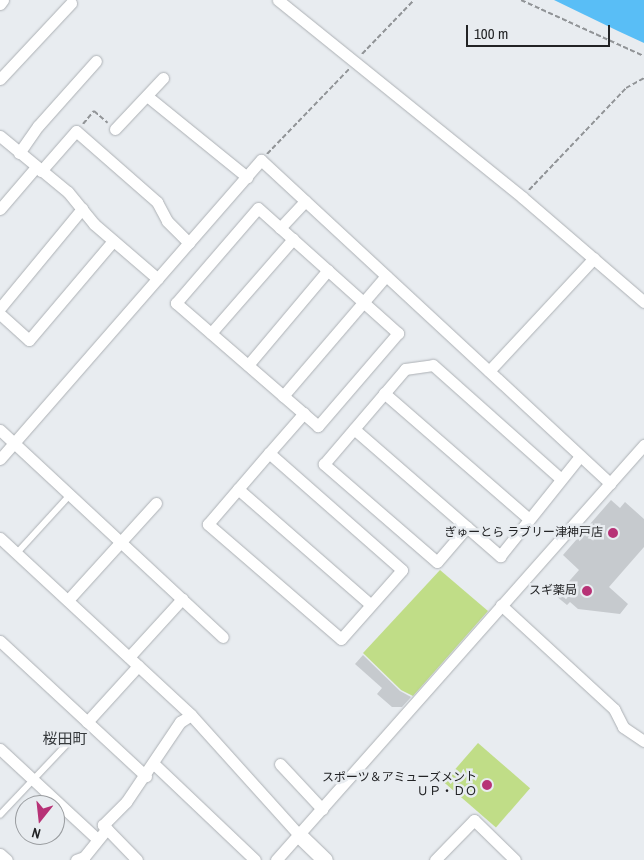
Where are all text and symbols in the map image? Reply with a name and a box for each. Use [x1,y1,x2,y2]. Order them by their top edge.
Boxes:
scale bar [469,15,613,47]
text: 100 m [474,23,508,44]
place label: ぎゅーとら ラブリー津神戸店 [444,526,603,540]
marker: ぎゅーとら ラブリー津神戸店 [607,527,619,539]
place label: スギ薬局 [529,584,577,598]
marker: スギ薬局 [581,585,593,597]
district label: 桜田町 [43,730,87,748]
place label: スポーツ＆アミューズメント ＵＰ・ＤＯ [321,771,477,799]
marker: スポーツ＆アミューズメント ＵＰ・ＤＯ [481,779,493,791]
north arrow [15,795,65,845]
text: N [30,824,43,843]

